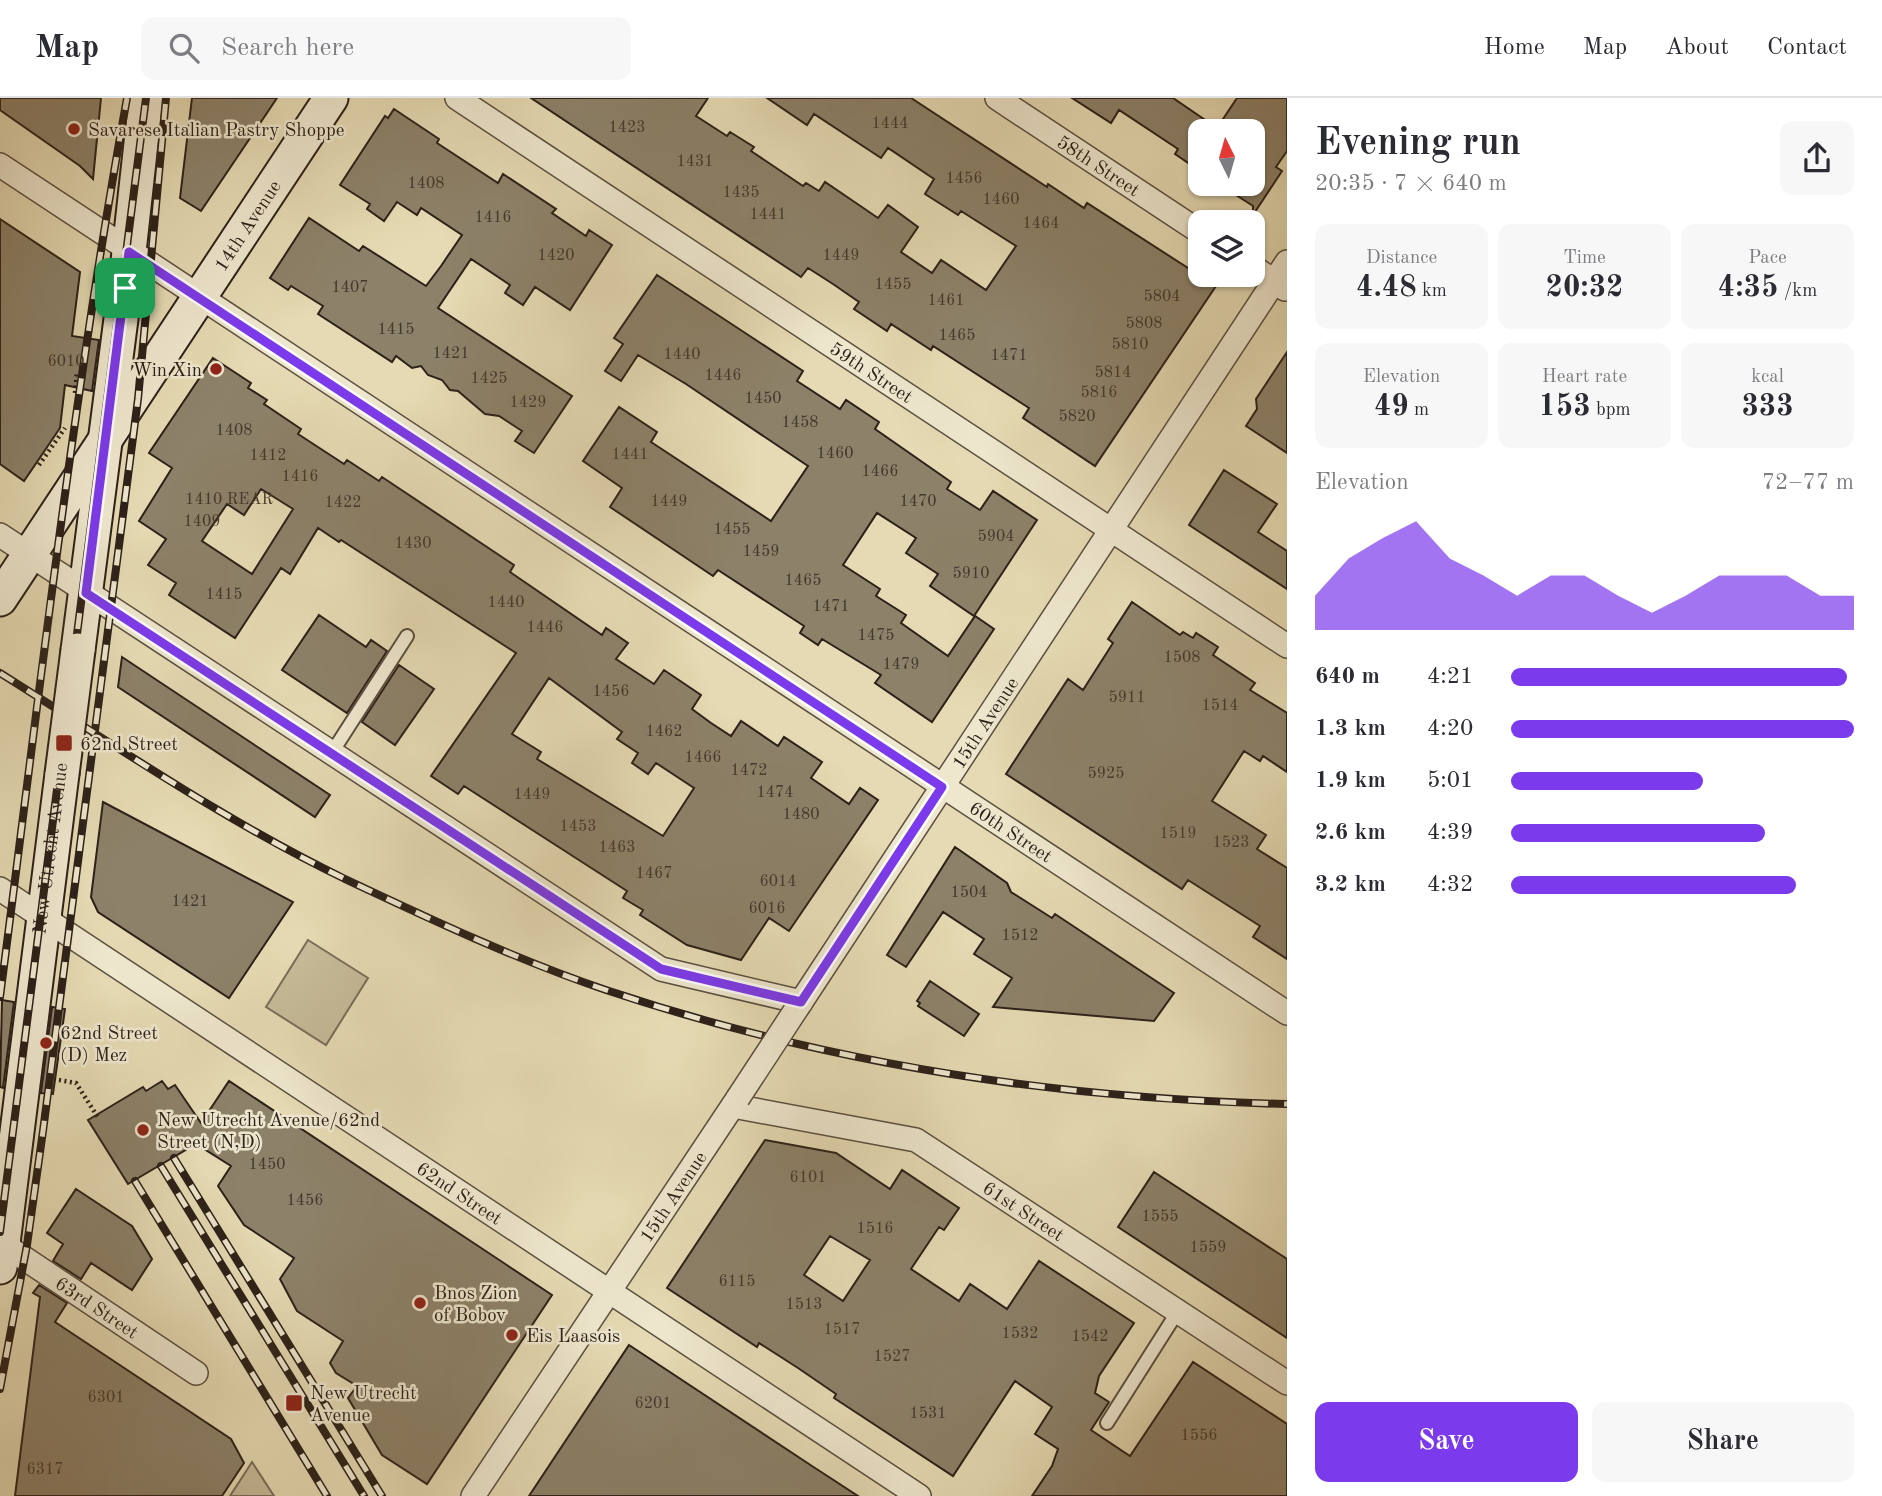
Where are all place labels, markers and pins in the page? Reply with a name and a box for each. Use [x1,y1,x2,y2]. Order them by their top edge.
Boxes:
marker: Savarese Italian Pastry Shoppe [66,121,82,137]
place label: Savarese Italian Pastry Shoppe [88,122,345,141]
pin [95,258,155,318]
marker: Win Xin [208,361,224,377]
place label: Win Xin [132,362,202,381]
marker: 62nd Street [54,733,74,753]
place label: 62nd Street [80,736,178,755]
place label: 62nd Street (D) Mez [60,1025,158,1066]
marker: 62nd Street (D) Mez [38,1035,54,1051]
place label: New Utrecht Avenue/62nd Street (N,D) [157,1112,380,1153]
marker: New Utrecht Avenue/62nd Street (N,D) [135,1122,151,1138]
place label: Bnos Zion of Bobov [434,1285,518,1326]
marker: Bnos Zion of Bobov [412,1295,428,1311]
marker: Eis Laasois [504,1327,520,1343]
place label: Eis Laasois [526,1328,620,1347]
place label: New Utrecht Avenue [310,1385,417,1426]
marker: New Utrecht Avenue [284,1393,304,1413]

